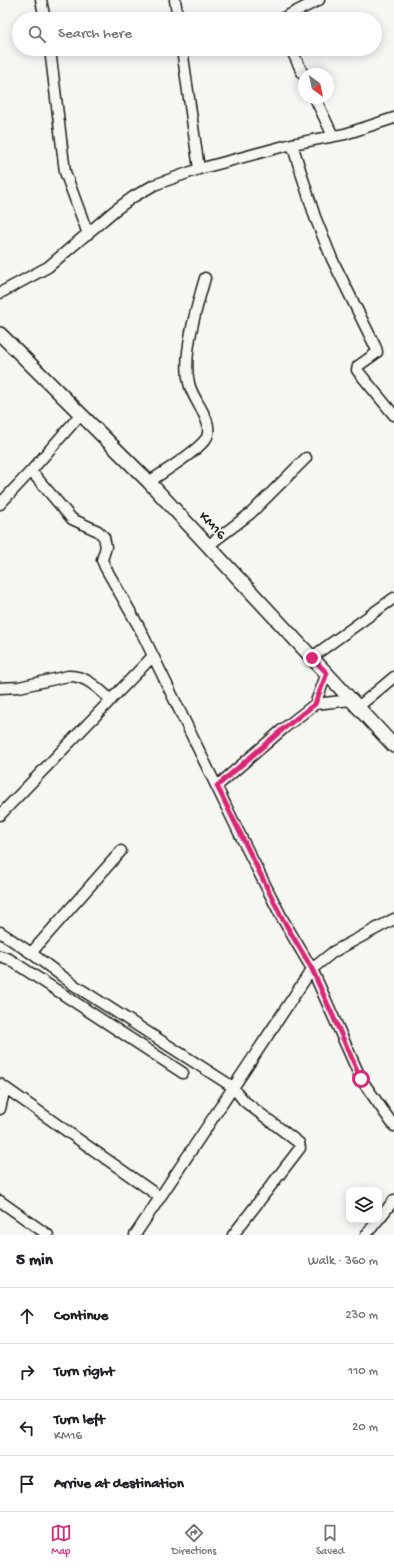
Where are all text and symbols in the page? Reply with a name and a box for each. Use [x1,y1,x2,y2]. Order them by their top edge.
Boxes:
search box [12,12,382,56]
icon: search [26,23,48,45]
text: Search here [58,25,132,43]
north arrow [298,68,334,104]
street label: KM16 [194,508,230,544]
route end [303,649,321,667]
route start [352,1070,370,1088]
map controls [346,1187,382,1223]
button: layers [346,1187,382,1223]
text: 5 min [16,1251,53,1271]
text: Walk · 360 m [308,1254,378,1269]
icon: ahead [16,1305,38,1327]
text: Continue [54,1307,108,1325]
text: 230 m [345,1308,378,1323]
icon: right [16,1361,38,1383]
text: Turn right [54,1363,114,1381]
text: 110 m [348,1364,378,1379]
text: Turn left [54,1411,105,1429]
icon: left [16,1417,38,1439]
text: 20 m [352,1420,378,1435]
text: KM16 [54,1429,82,1444]
icon: arrive [16,1473,38,1495]
text: Arrive at destination [54,1475,184,1493]
tab: Map [50,1522,72,1558]
tab: Directions [172,1522,216,1558]
tab: Saved [316,1522,344,1558]

